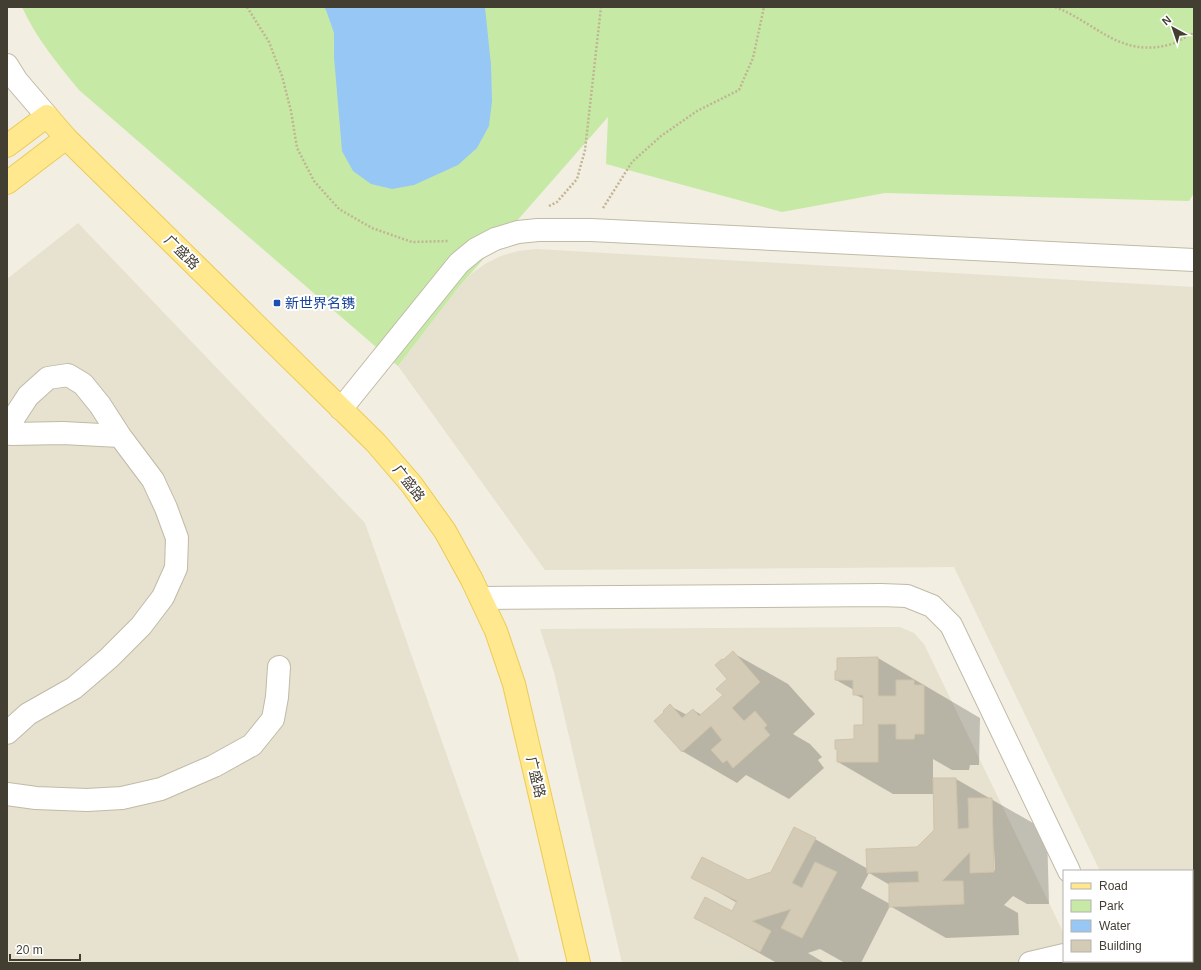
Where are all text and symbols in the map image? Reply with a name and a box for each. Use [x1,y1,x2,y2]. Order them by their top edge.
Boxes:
north arrow [1153,8,1193,48]
text: N [1160,13,1174,27]
street label: 广盛路 [161,231,203,273]
place label: 新世界名镌 [285,295,355,311]
marker: 新世界名镌 [272,298,282,308]
street label: 广盛路 [390,462,428,504]
street label: 广盛路 [523,755,549,799]
legend [1063,870,1193,962]
text: Road [1099,879,1128,893]
text: Park [1099,899,1125,913]
text: Water [1099,919,1131,933]
scale bar [10,936,80,962]
text: Building [1099,939,1142,953]
text: 20 m [16,943,43,957]

